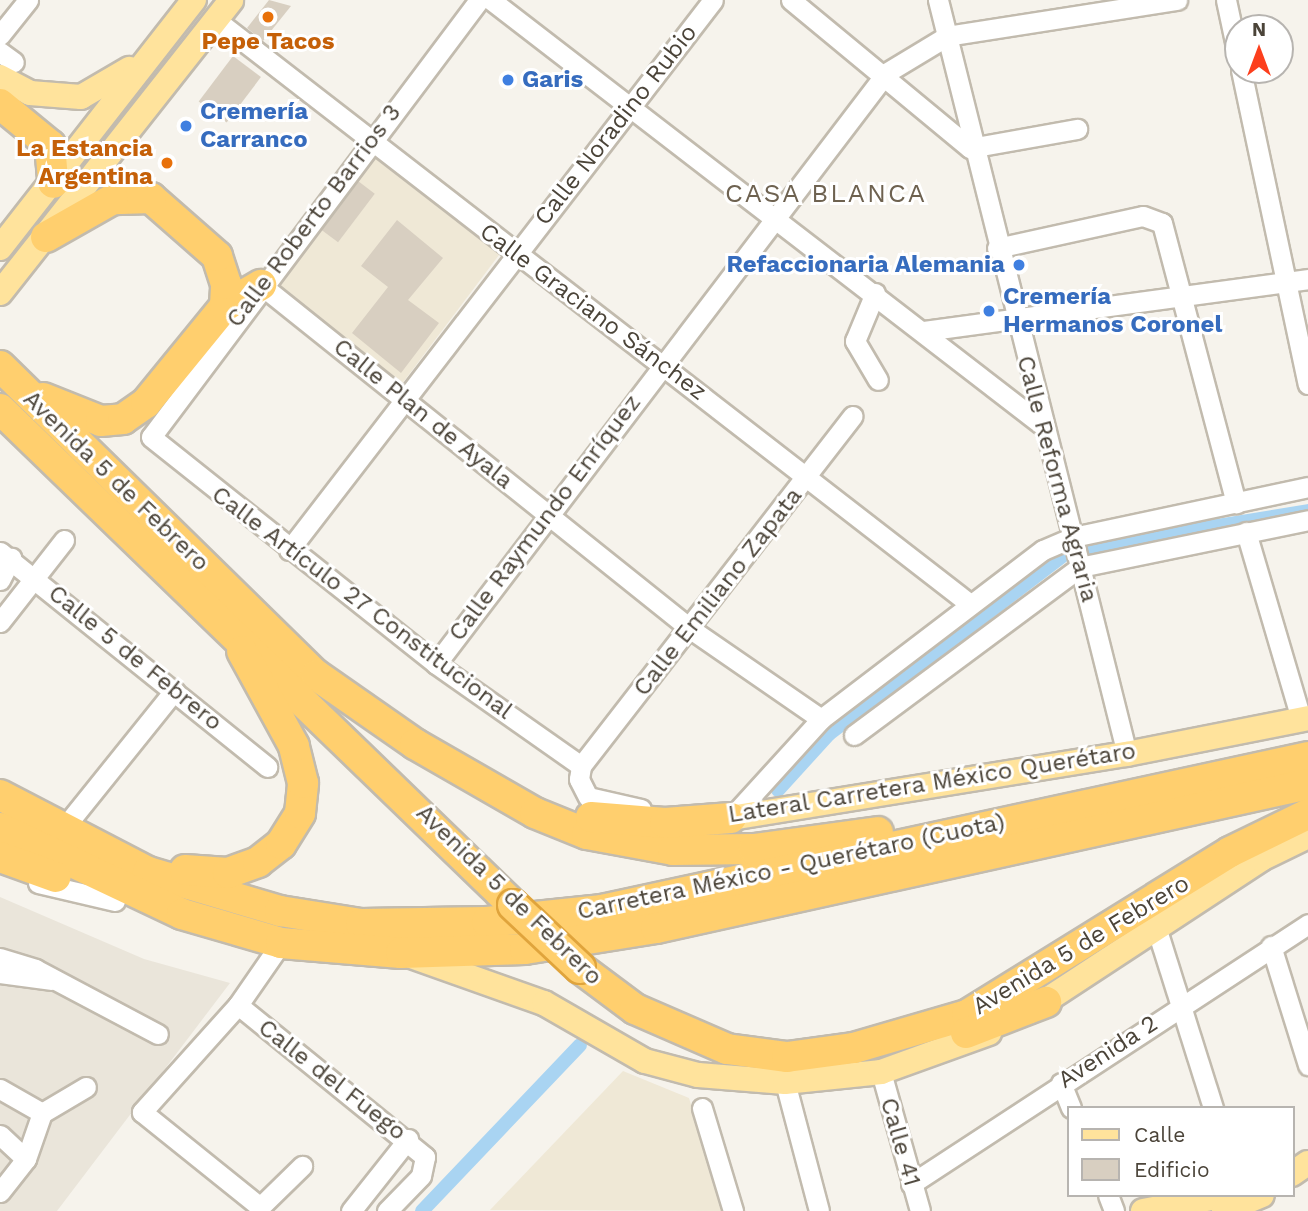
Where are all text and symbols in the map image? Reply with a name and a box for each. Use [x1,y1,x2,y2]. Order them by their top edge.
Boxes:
marker: Pepe Tacos [260,9,276,25]
north arrow [1224,14,1294,84]
text: N [1252,18,1266,41]
street label: Calle Noradino Rubio [529,19,703,231]
place label: Pepe Tacos [201,28,335,56]
place label: Garis [522,66,583,94]
marker: Garis [500,72,516,88]
place label: Cremería Carranco [200,98,308,154]
street label: Calle Roberto Barrios 3 [221,99,407,333]
marker: Cremería Carranco [178,118,194,134]
place label: La Estancia Argentina [16,135,153,191]
marker: La Estancia Argentina [159,155,175,171]
district label: CASA BLANCA [726,178,926,210]
street label: Calle Graciano Sánchez [474,217,712,407]
place label: Refaccionaria Alemania [726,251,1005,279]
marker: Refaccionaria Alemania [1011,257,1027,273]
place label: Cremería Hermanos Coronel [1003,283,1222,339]
marker: Cremería Hermanos Coronel [981,303,997,319]
street label: Calle Plan de Ayala [327,332,519,496]
street label: Calle Reforma Agraria [1010,352,1104,606]
street label: Avenida 5 de Febrero [17,385,215,577]
street label: Calle Raymundo Enríquez [443,389,647,647]
street label: Calle Artículo 27 Constitucional [205,480,519,726]
street label: Calle Emiliano Zapata [628,482,808,702]
street label: Calle 5 de Febrero [42,579,228,737]
street label: Lateral Carretera México Querétaro [725,736,1139,830]
street label: Avenida 5 de Febrero [410,799,608,991]
street label: Carretera México - Querétaro (Cuota) [574,808,1008,926]
street label: Avenida 5 de Febrero [967,869,1195,1021]
street label: Avenida 2 [1053,1009,1163,1095]
street label: Calle del Fuego [252,1013,412,1147]
street label: Calle 41 [874,1095,926,1189]
legend [1066,1106,1294,1197]
text: Calle [1134,1122,1185,1147]
text: Edificio [1134,1157,1210,1182]

